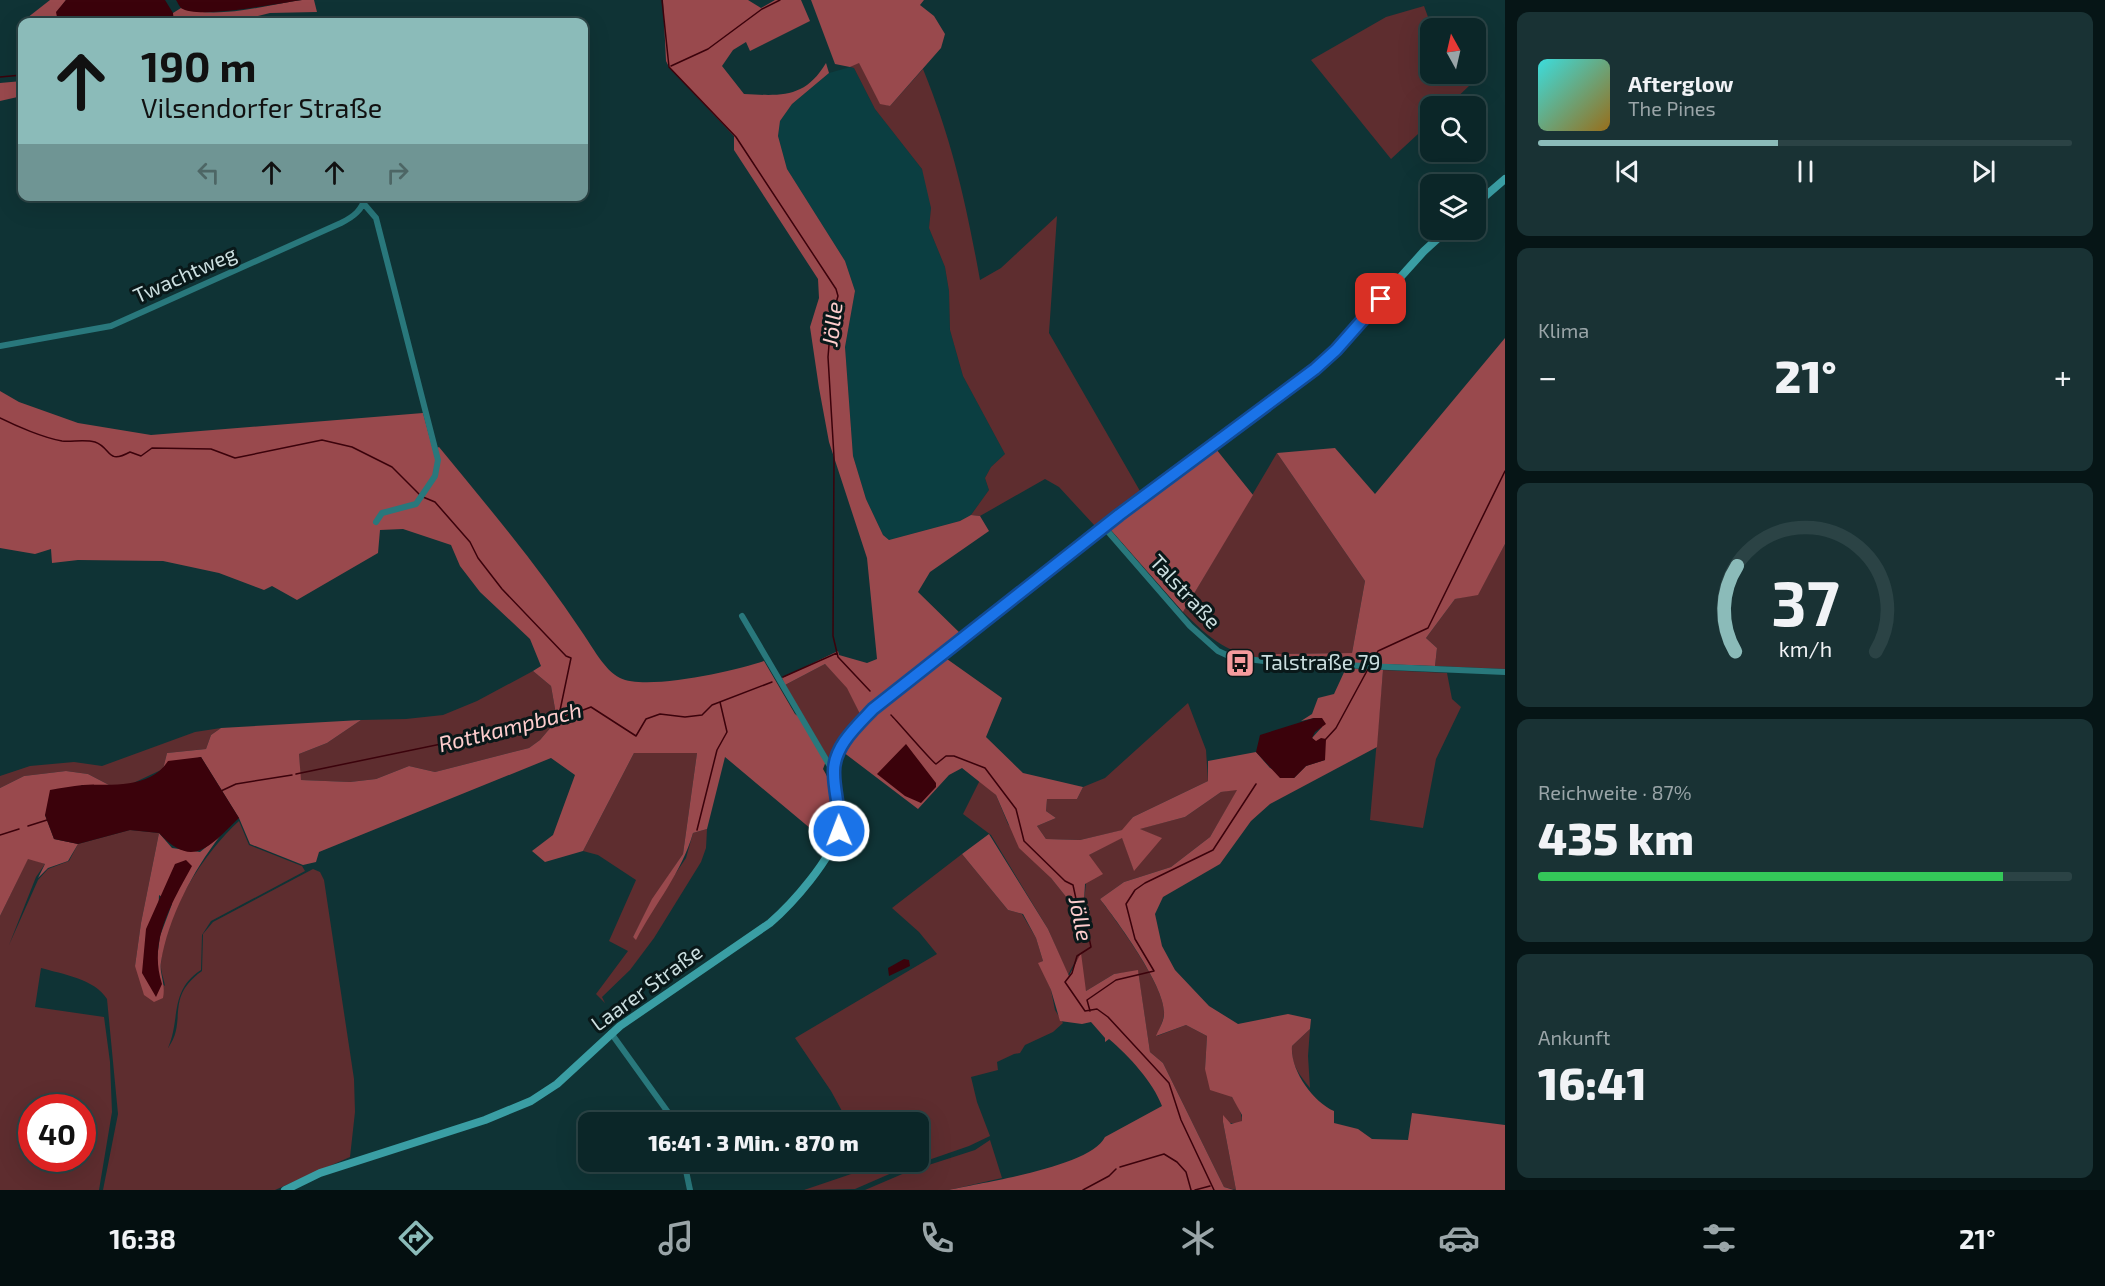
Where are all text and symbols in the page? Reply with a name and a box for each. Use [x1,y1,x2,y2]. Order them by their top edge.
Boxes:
north arrow [1420,18,1486,84]
map controls [1420,18,1486,240]
text: 190 m [141,40,257,90]
icon: ahead [42,42,120,120]
text: Afterglow [1628,70,1733,96]
text: Vilsendorfer Straße [141,91,382,123]
button: search [1420,96,1486,162]
text: The Pines [1628,96,1716,120]
icon: previous [1611,155,1644,188]
icon: pause [1789,155,1822,188]
icon: next [1967,155,2000,188]
icon: left [192,156,225,189]
icon: ahead [255,156,288,189]
icon: ahead [318,156,351,189]
icon: right [381,156,414,189]
button: layers [1420,174,1486,240]
street label: Twachtweg [129,240,240,307]
pin [1355,273,1406,324]
icon: arrive [1364,282,1397,315]
water label: Jölle [815,300,847,349]
text: Klima [1538,318,1589,342]
text: 21° [1775,348,1837,402]
text: − [1538,356,1557,396]
text: + [2054,356,2072,396]
street label: Talstraße [1146,549,1227,633]
text: 37 [1771,564,1839,639]
text: km/h [1778,636,1832,661]
bus stop icon: Talstraße 79 [1224,647,1256,679]
place label: Talstraße 79 [1261,649,1381,674]
water label: Rottkampbach [435,696,584,756]
text: Reichweite · 87% [1538,780,1692,804]
position arrow [807,799,871,863]
text: 435 km [1538,810,1694,864]
water label: Jölle [1064,893,1099,943]
street label: Laarer Straße [586,938,706,1035]
text: Ankunft [1538,1025,1610,1049]
text: 16:41 [1538,1055,1647,1109]
speed limit sign: 40 [18,1094,96,1172]
text: 16:41 · 3 Min. · 870 m [648,1129,859,1155]
icon: directions [395,1217,437,1259]
icon: music [655,1217,697,1259]
icon: phone [916,1217,958,1259]
icon: climate [1177,1217,1219,1259]
icon: car [1438,1217,1480,1259]
icon: filters [1698,1217,1740,1259]
text: 16:38 [109,1222,176,1254]
text: 21° [1959,1222,1996,1254]

